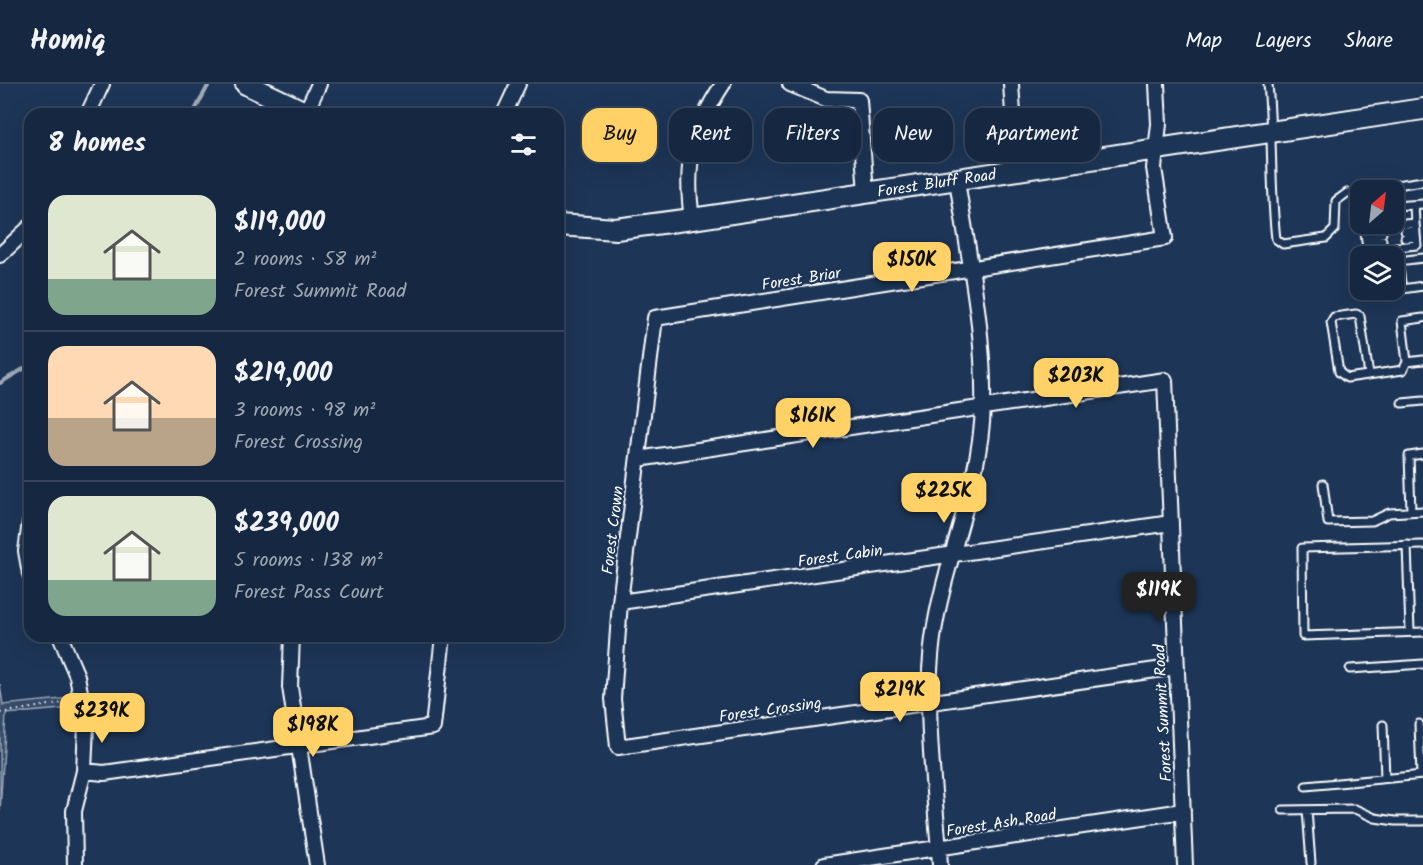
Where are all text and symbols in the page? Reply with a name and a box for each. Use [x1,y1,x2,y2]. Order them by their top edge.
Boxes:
text: Homiq [30,19,106,64]
text: Map [1185,25,1222,58]
text: Layers [1255,25,1311,58]
text: Share [1344,25,1393,58]
chip: Buy [582,108,657,162]
chip: Rent [669,108,752,162]
chip: Filters [764,108,861,162]
chip: New [873,108,953,162]
chip: Apartment [965,108,1100,162]
text: 8 homes [48,123,146,165]
icon: filters [507,128,540,161]
street label: Forest Bluff Road [875,162,999,205]
north arrow [1350,180,1404,234]
map controls [1350,180,1404,300]
text: $119,000 [234,202,325,244]
icon: home [96,219,168,291]
pin: $150K [870,242,954,293]
text: 2 rooms · 58 m² [234,244,376,276]
text: $150K [887,245,937,277]
button: layers [1350,246,1404,300]
street label: Forest Briar [760,261,844,298]
text: Forest Summit Road [234,276,406,308]
text: $219,000 [234,353,332,395]
pin: $203K [1034,358,1118,409]
text: $203K [1048,361,1104,393]
icon: home [96,370,168,442]
text: 3 rooms · 98 m² [234,395,375,427]
pin: $161K [771,398,855,449]
text: $161K [790,401,836,433]
text: Forest Crossing [234,427,363,459]
pin: $225K [902,473,986,524]
text: $225K [915,476,973,508]
street label: Forest Crown [596,485,631,576]
text: $239,000 [234,503,339,545]
icon: home [96,520,168,592]
street label: Forest Cabin [796,538,884,575]
text: 5 rooms · 138 m² [234,545,383,577]
pin: $119K [1117,572,1201,623]
text: $119K [1136,575,1182,607]
text: Forest Pass Court [234,577,384,609]
street label: Forest Summit Road [1147,643,1180,782]
pin: $219K [858,672,942,723]
text: $219K [874,675,926,707]
street label: Forest Crossing [717,691,823,730]
pin: $239K [60,693,144,744]
text: $239K [74,696,130,728]
pin: $198K [271,707,355,758]
text: $198K [287,710,339,742]
street label: Forest Ash Road [944,802,1059,845]

